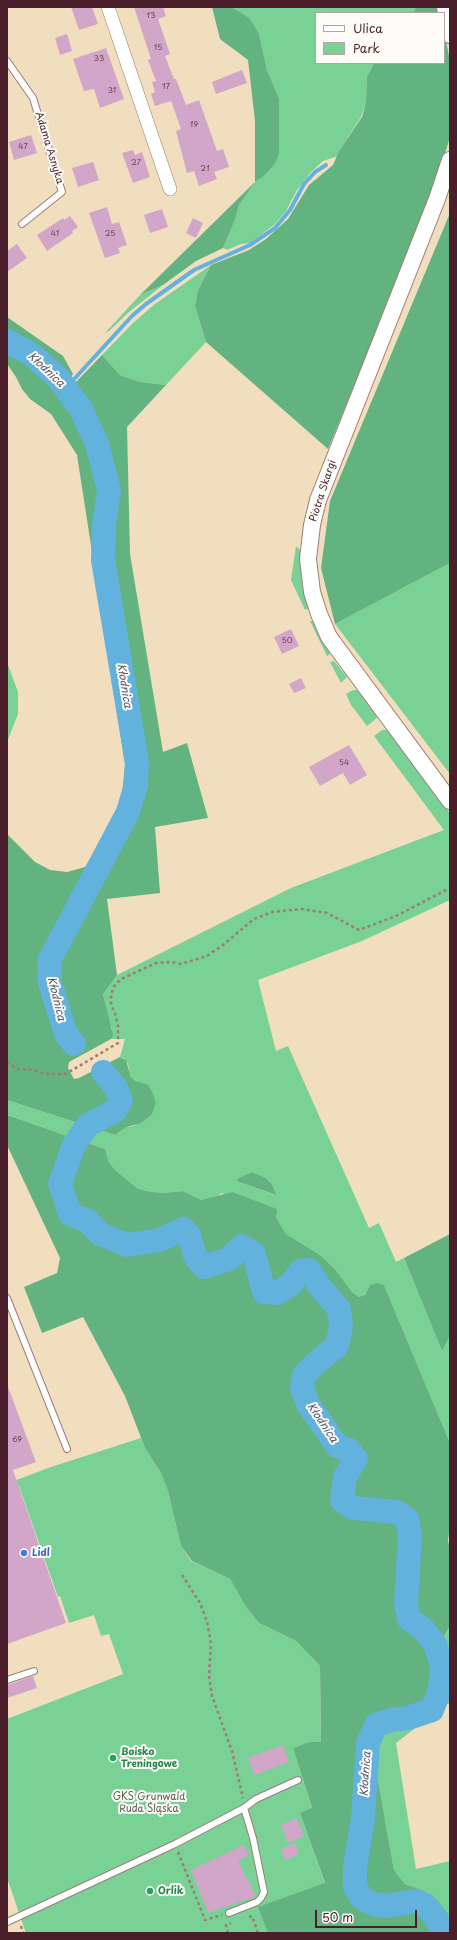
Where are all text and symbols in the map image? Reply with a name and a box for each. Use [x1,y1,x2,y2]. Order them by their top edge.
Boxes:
house number: 13 [147,11,155,21]
legend [315,12,445,64]
text: Ulica [353,19,383,37]
text: Park [353,39,380,57]
house number: 15 [154,43,162,53]
house number: 33 [94,54,104,64]
house number: 17 [162,82,170,92]
house number: 31 [108,86,116,96]
street label: Adama Asnyka [32,110,66,186]
house number: 19 [190,120,198,130]
house number: 47 [18,142,28,152]
house number: 27 [131,158,141,168]
house number: 21 [200,164,210,174]
house number: 41 [51,229,59,239]
house number: 25 [105,229,115,239]
water label: Kłodnica [25,350,67,390]
street label: Piotra Skargi [307,459,339,523]
house number: 50 [282,636,292,646]
water label: Kłodnica [114,663,134,709]
house number: 54 [339,758,349,768]
water label: Kłodnica [44,976,68,1022]
water label: Kłodnica [304,1401,340,1445]
house number: 69 [12,1435,22,1445]
place label: Lidl [32,1547,50,1559]
marker: Lidl [19,1548,29,1558]
place label: Boisko Treningowe [121,1746,177,1770]
water label: Kłodnica [358,1751,374,1797]
marker: Boisko Treningowe [108,1753,118,1763]
park label: GKS Grunwald Ruda Śląska [113,1791,185,1814]
place label: Orlik [158,1885,184,1897]
marker: Orlik [145,1886,155,1896]
scale bar [317,1902,419,1928]
text: 50 m [322,1908,353,1926]

